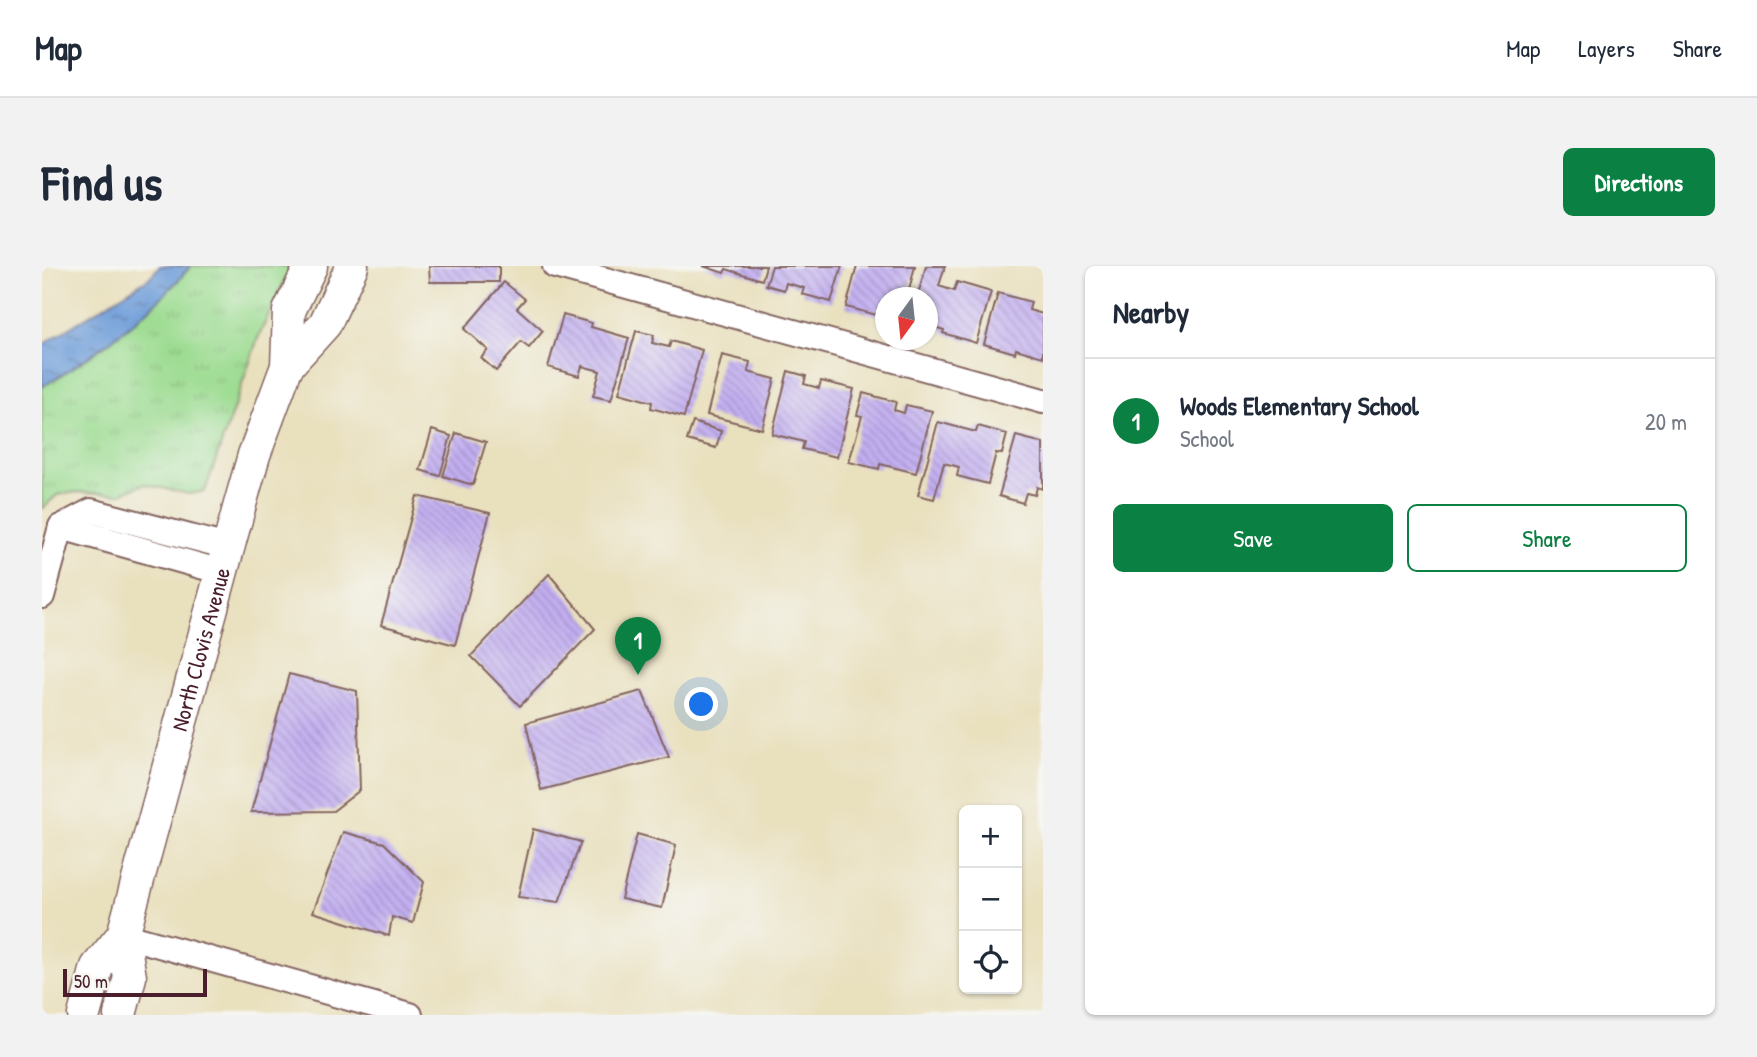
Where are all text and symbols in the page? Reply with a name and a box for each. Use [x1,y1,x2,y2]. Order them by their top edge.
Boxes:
text: Map [35,26,82,70]
text: Map [1506,32,1540,64]
text: Layers [1578,32,1635,64]
text: Share [1673,32,1722,64]
button: Directions [1563,148,1715,216]
text: Find us [42,149,162,215]
north arrow [875,287,938,350]
text: Nearby [1113,292,1189,332]
text: Woods Elementary School [1180,388,1419,423]
text: 1 [1132,406,1140,437]
text: 20 m [1645,406,1687,437]
text: School [1180,423,1234,454]
button: Save [1113,504,1393,572]
button: Share [1407,504,1687,572]
street label: North Clovis Avenue [163,564,237,734]
pin: 1 [615,617,661,675]
your location [684,687,718,721]
map controls [959,805,1022,994]
button: + [959,805,1022,868]
button: − [959,868,1022,931]
button: locate [959,931,1022,994]
scale bar [63,966,206,998]
text: 50 m [74,968,108,994]

